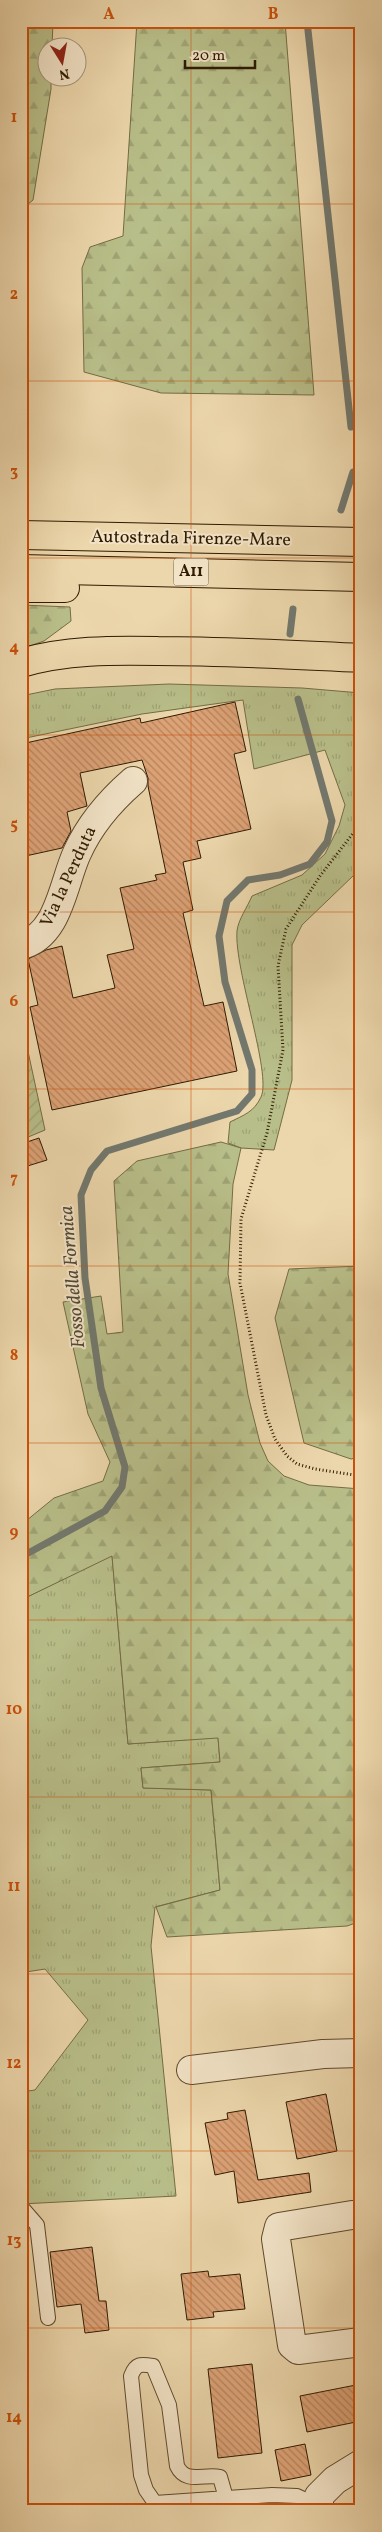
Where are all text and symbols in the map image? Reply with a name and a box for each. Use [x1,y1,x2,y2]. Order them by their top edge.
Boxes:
text: A [103,4,115,26]
text: B [268,4,279,26]
north arrow [38,38,88,88]
scale bar [185,38,255,70]
text: 20 m [192,46,225,67]
text: N [57,63,71,84]
text: 1 [11,107,17,129]
text: 2 [10,284,18,306]
text: 3 [10,461,18,483]
street label: Autostrada Firenze-Mare [91,525,291,553]
road number: A11 [174,558,208,586]
text: 4 [9,637,19,659]
text: 5 [10,814,18,836]
street label: Via la Perduta [35,822,103,932]
text: 6 [10,991,19,1013]
text: 7 [10,1168,18,1190]
water label: Fosso della Formica [54,1205,92,1349]
text: 8 [10,1345,18,1367]
text: 9 [10,1522,19,1544]
text: 10 [6,1699,22,1721]
text: 11 [8,1876,20,1898]
text: 12 [7,2053,21,2075]
text: 13 [7,2230,21,2252]
text: 14 [6,2407,22,2429]

